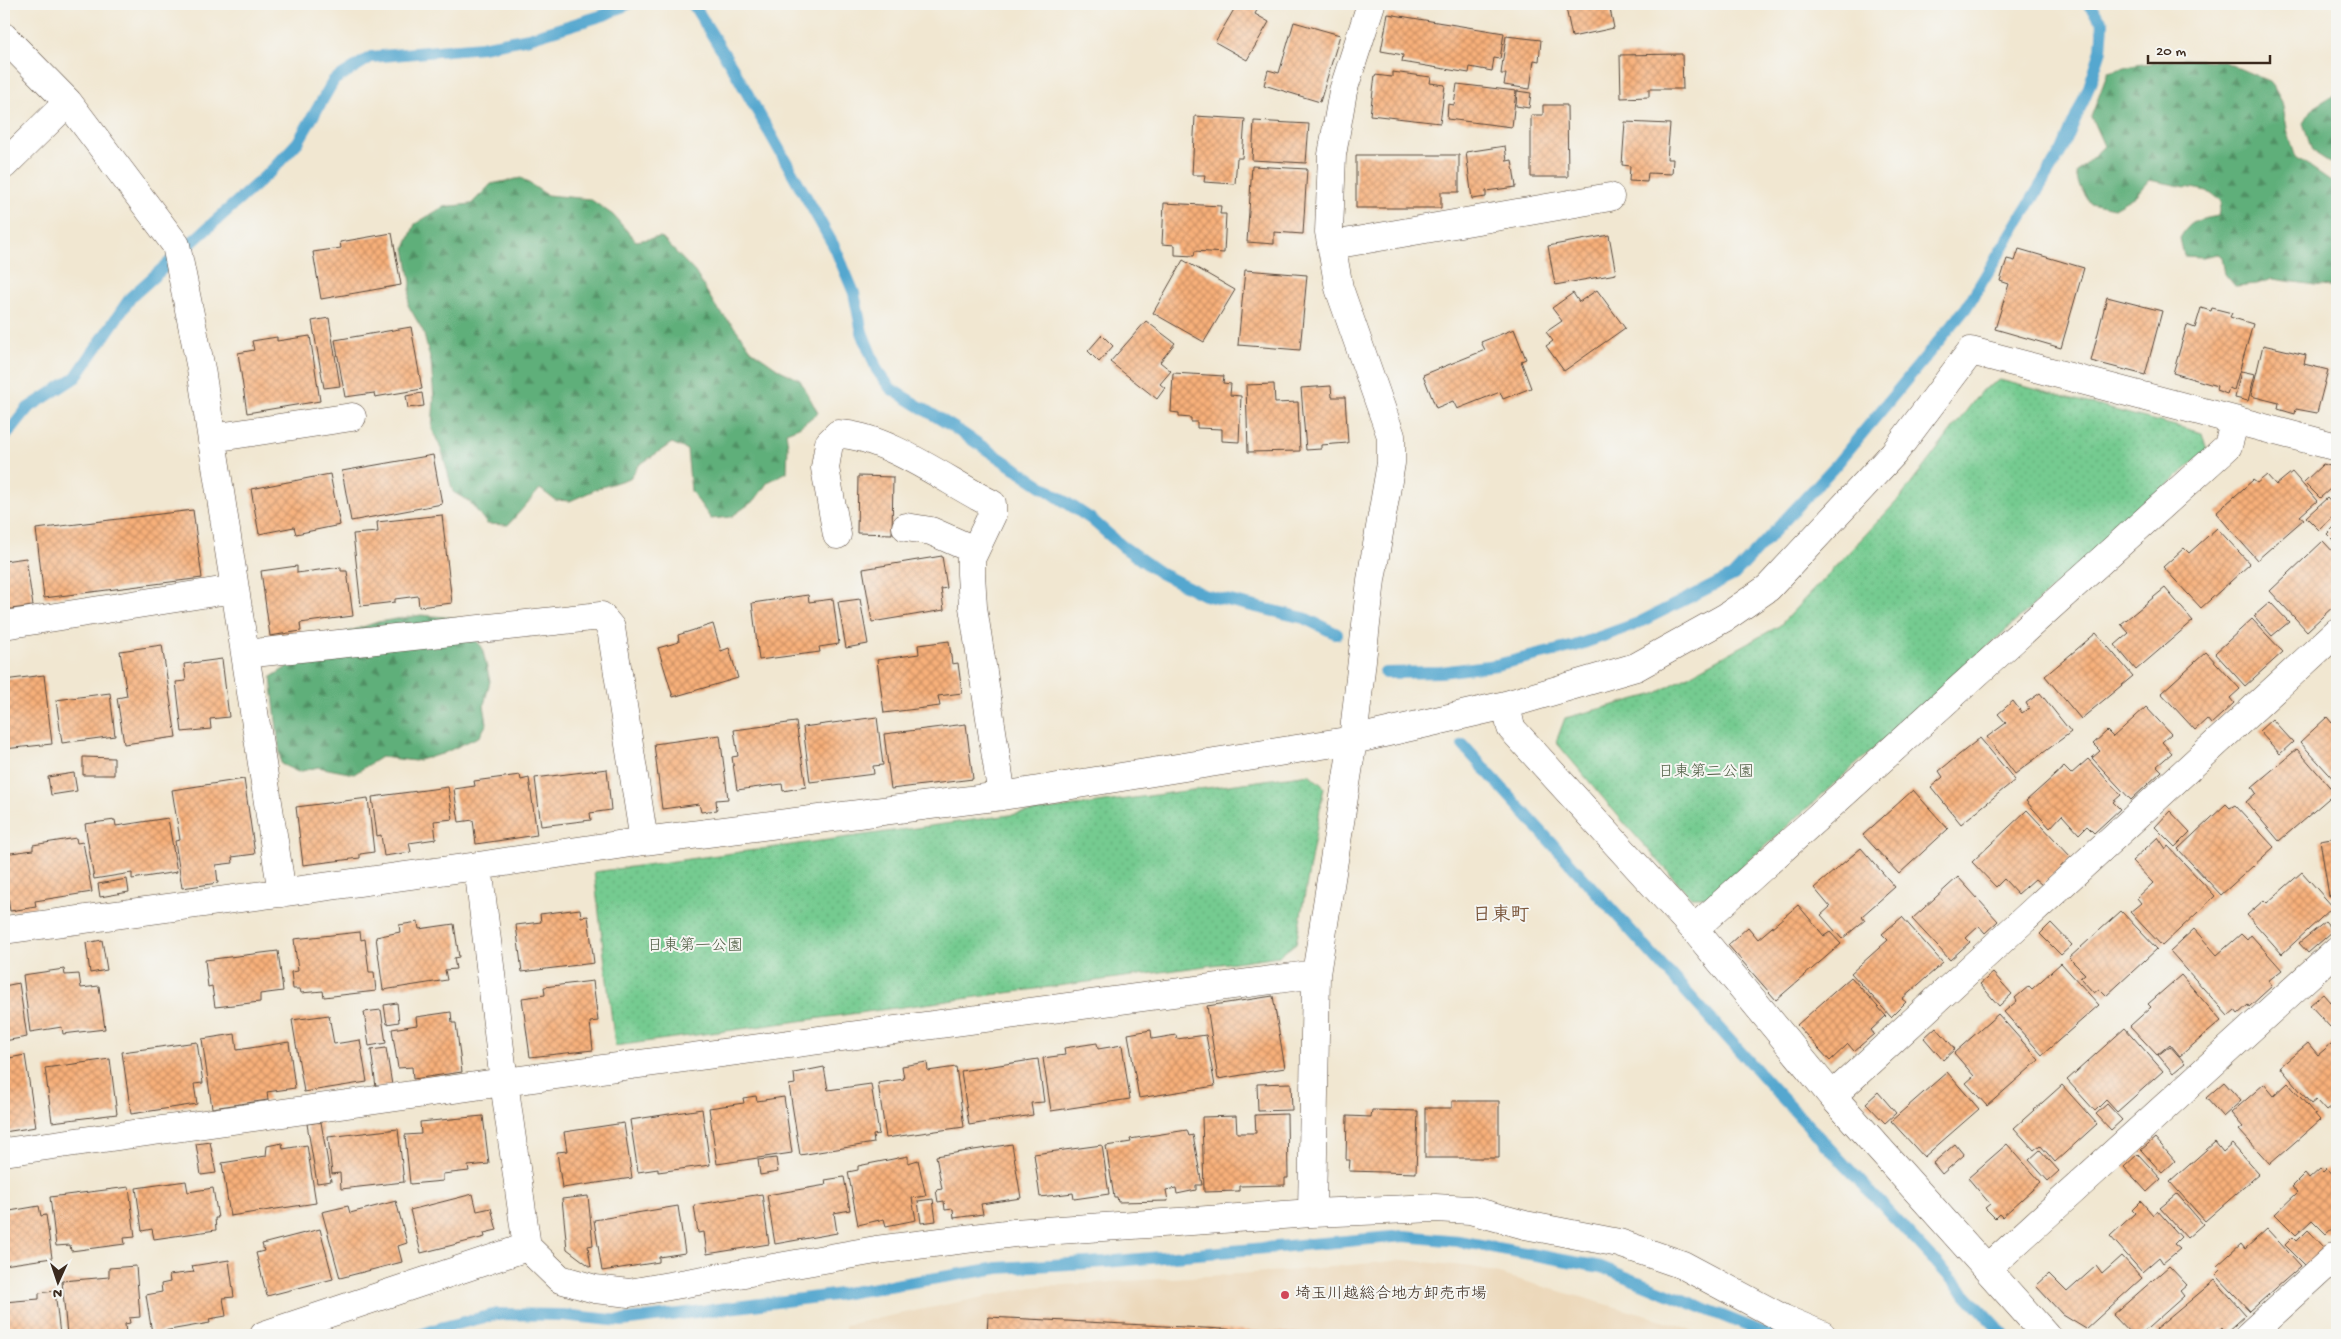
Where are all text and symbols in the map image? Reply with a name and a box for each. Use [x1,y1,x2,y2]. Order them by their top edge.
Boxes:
scale bar [2148,32,2271,64]
text: 20 m [2156,43,2186,61]
park label: 日東第二公園 [1658,762,1754,783]
district label: 日東町 [1472,904,1530,928]
park label: 日東第一公園 [647,936,743,957]
north arrow [32,1256,82,1306]
text: N [52,1284,62,1301]
place label: 埼玉川越総合地方卸売市場 [1295,1285,1487,1305]
marker: 埼玉川越総合地方卸売市場 [1279,1289,1291,1301]

